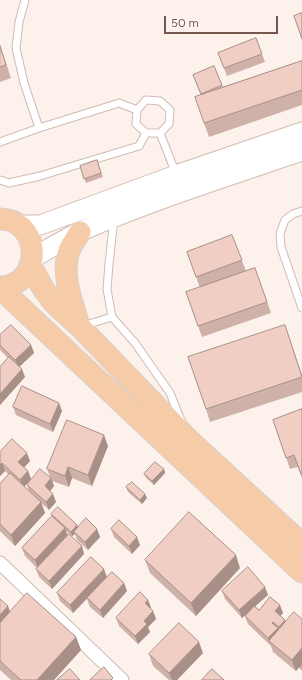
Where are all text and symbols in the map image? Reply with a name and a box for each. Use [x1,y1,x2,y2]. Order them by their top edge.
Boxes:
scale bar [166,8,280,34]
text: 50 m [171,16,199,30]

